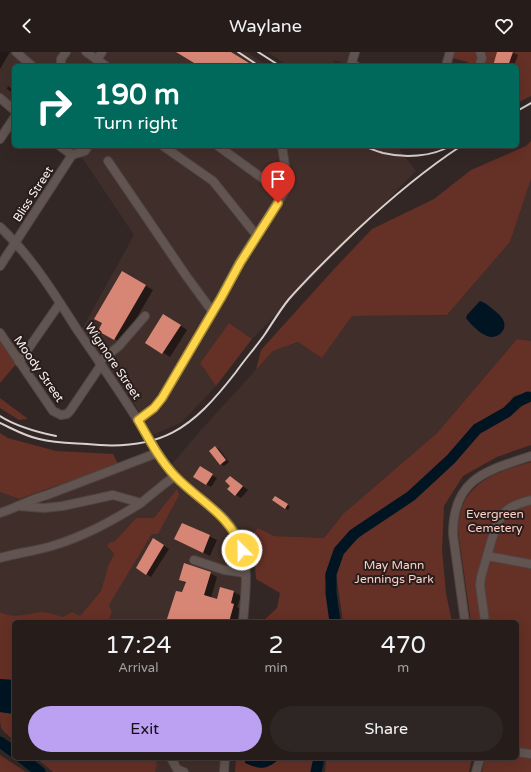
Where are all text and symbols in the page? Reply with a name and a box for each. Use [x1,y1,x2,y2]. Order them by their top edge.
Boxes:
icon: back [16,15,38,37]
text: Waylane [229,15,302,37]
icon: heart [493,15,515,37]
text: 190 m [94,78,180,112]
icon: right [28,80,80,132]
text: Turn right [94,112,178,134]
pin [261,162,295,203]
street label: Bliss Street [10,163,56,224]
icon: arrive [267,168,289,190]
street label: Wigmore Street [82,320,144,402]
street label: Moody Street [11,333,67,405]
park label: Evergreen Cemetery [466,507,524,535]
position arrow [221,529,263,571]
park label: May Mann Jennings Park [354,558,434,586]
text: 17:24 [105,631,172,660]
text: 2 [269,631,284,660]
text: 470 [381,631,426,660]
text: Arrival [118,660,158,676]
text: min [265,660,288,676]
text: m [397,660,409,676]
button: Exit [28,706,262,752]
button: Share [270,706,503,752]

